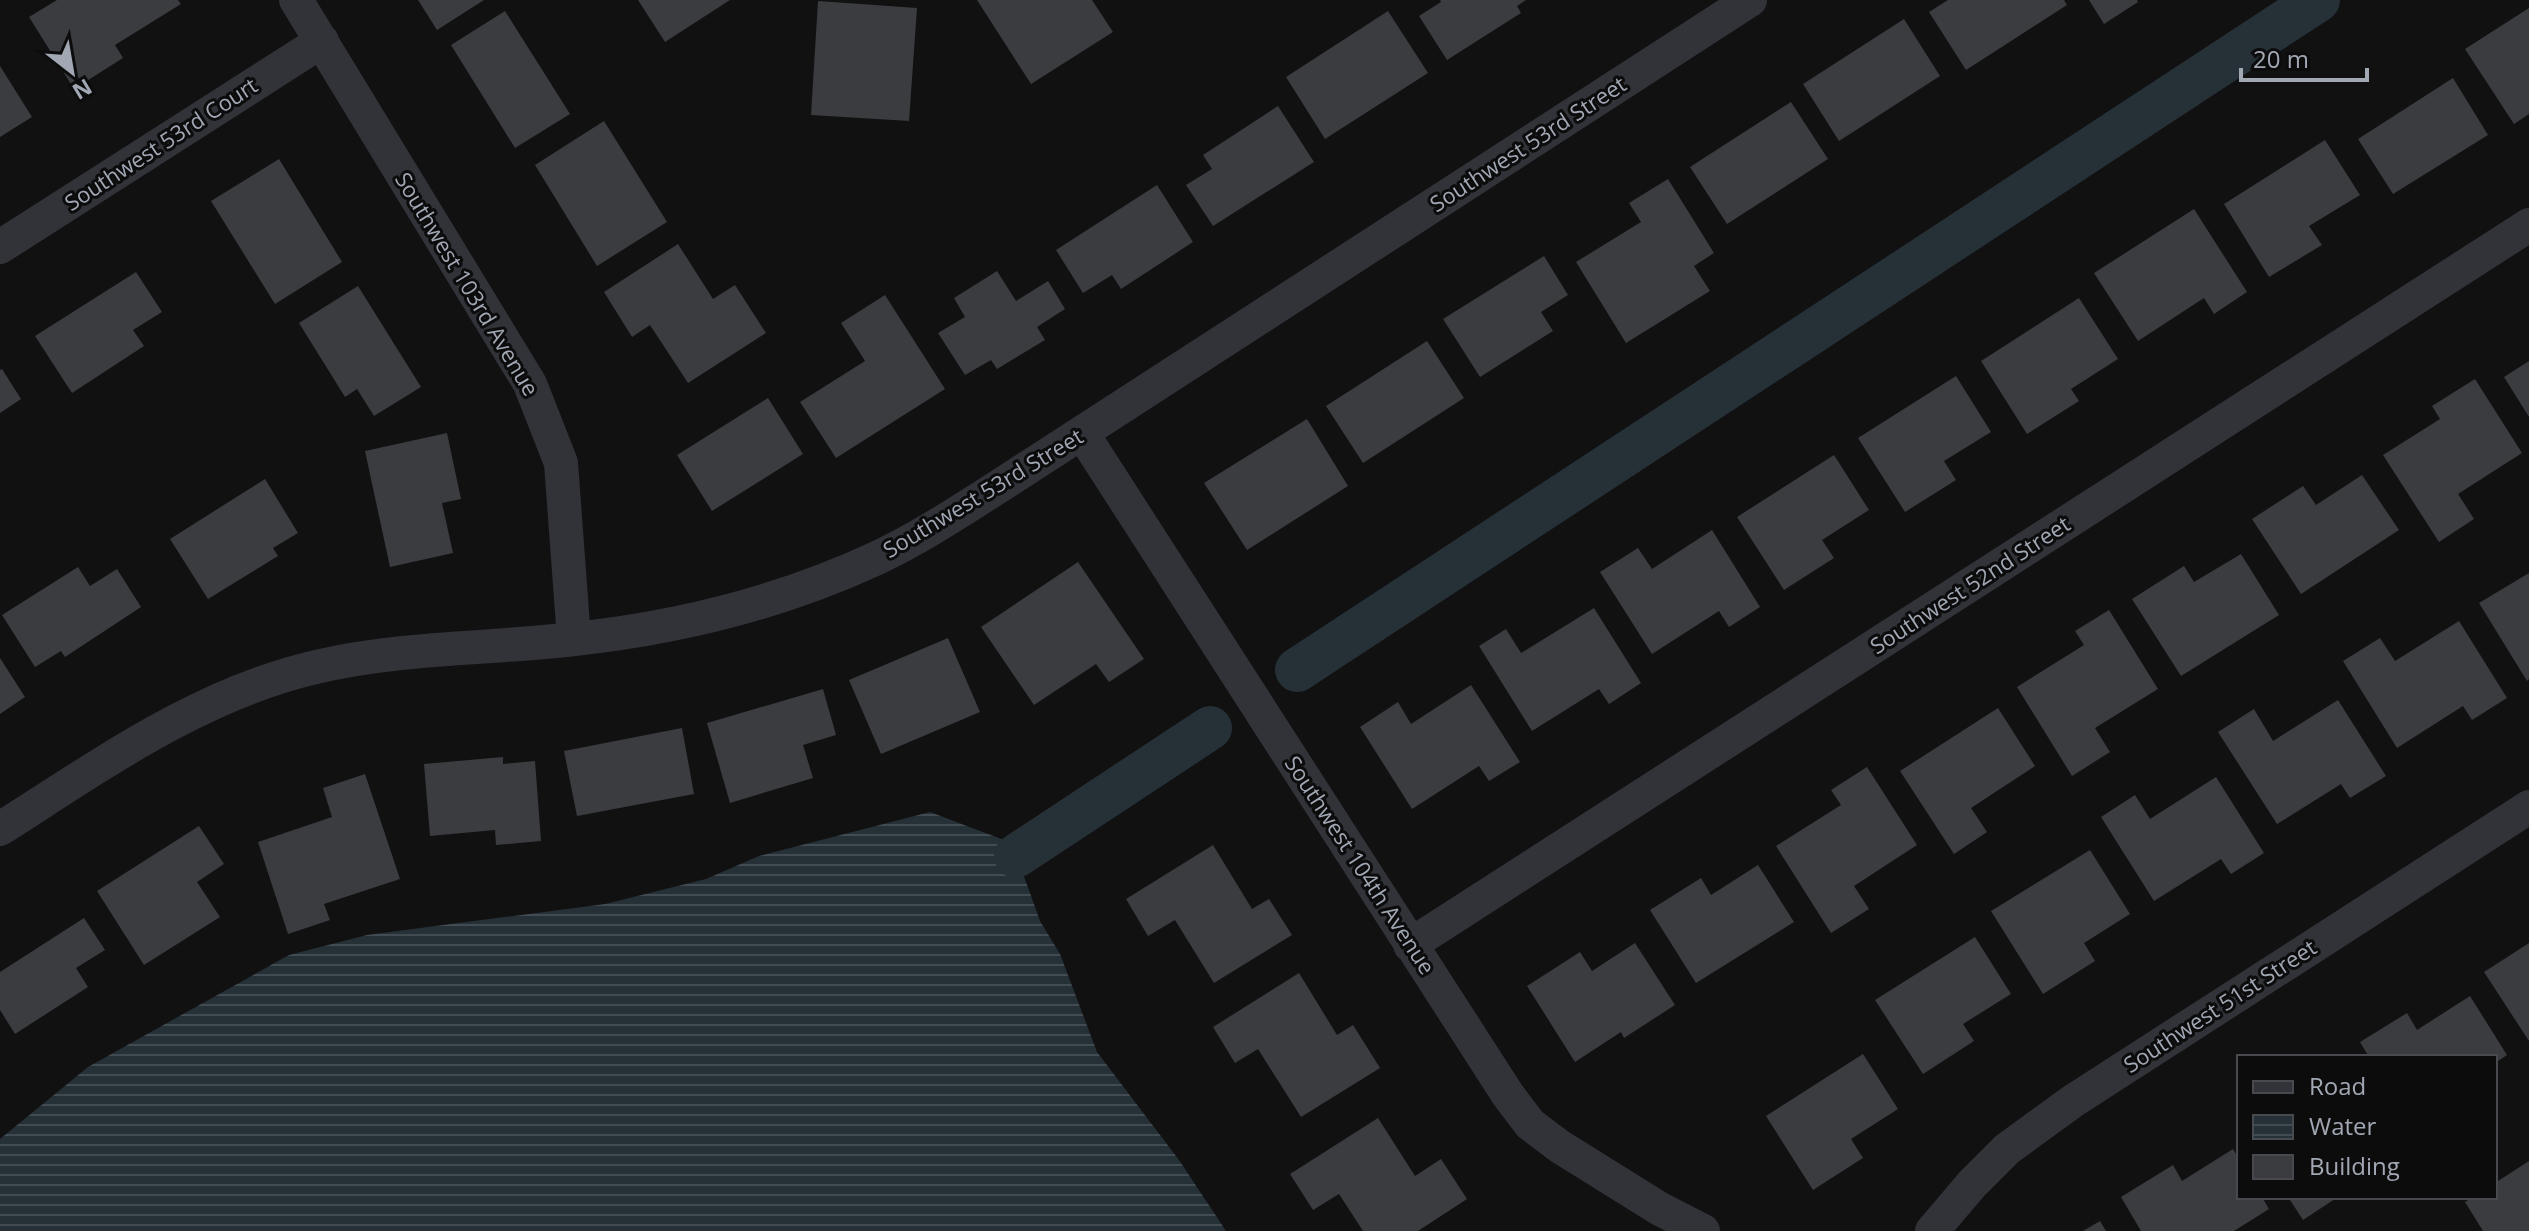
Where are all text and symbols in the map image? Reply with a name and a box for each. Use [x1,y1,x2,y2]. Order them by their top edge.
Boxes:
north arrow [32,32,112,112]
scale bar [2241,32,2367,82]
text: 20 m [2253,42,2309,75]
street label: Southwest 53rd Street [1424,68,1632,218]
street label: Southwest 53rd Court [58,69,263,217]
text: N [67,73,98,107]
street label: Southwest 103rd Avenue [389,166,547,401]
street label: Southwest 53rd Street [877,420,1088,564]
street label: Southwest 52nd Street [1864,508,2075,660]
street label: Southwest 104th Avenue [1279,749,1443,980]
street label: Southwest 51st Street [2117,931,2322,1079]
legend [2237,1055,2497,1199]
text: Road [2309,1069,2366,1102]
text: Water [2309,1109,2377,1142]
text: Building [2309,1149,2400,1182]

